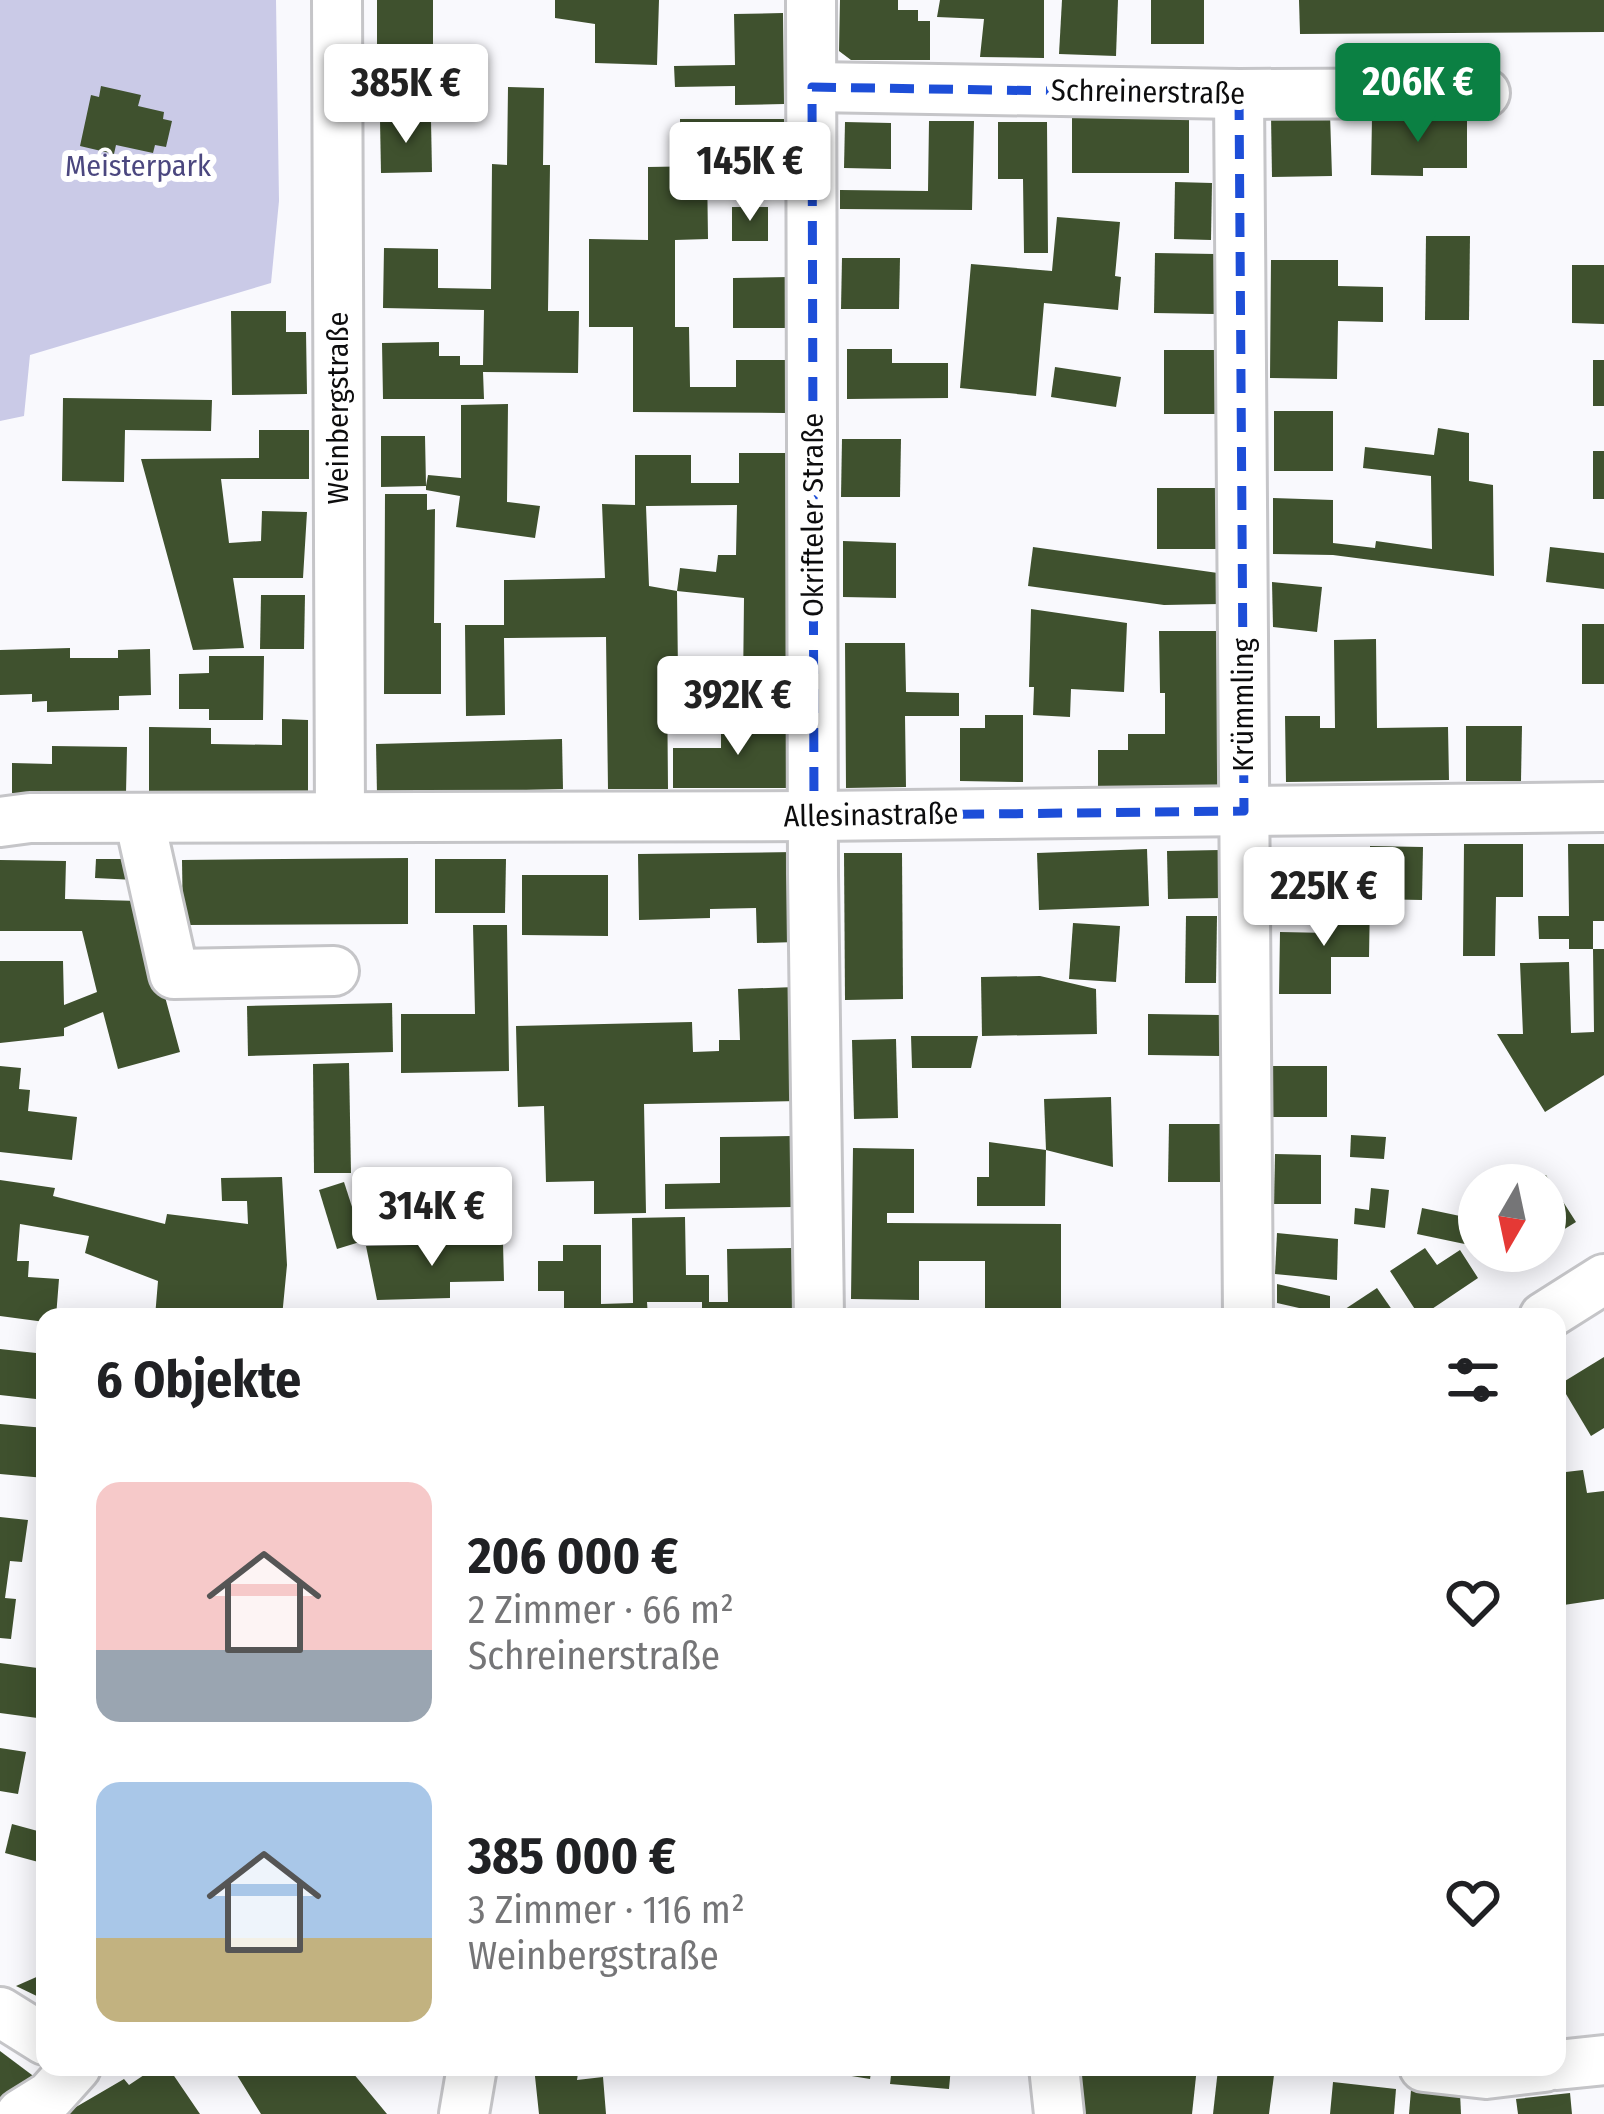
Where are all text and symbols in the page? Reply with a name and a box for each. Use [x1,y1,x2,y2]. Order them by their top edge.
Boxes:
pin: 206K € [1320,43,1516,145]
pin: 385K € [308,44,504,146]
text: 206K € [1362,59,1474,105]
text: 385K € [351,60,461,106]
street label: Schreinerstraße [1051,72,1245,112]
pin: 145K € [652,122,848,224]
text: 145K € [697,138,803,184]
park label: Meisterpark [65,148,211,184]
street label: Weinbergstraße [320,312,356,504]
street label: Okrifteler Straße [795,413,831,617]
street label: Krümmling [1225,637,1261,772]
pin: 392K € [640,656,836,758]
text: 392K € [684,672,792,718]
street label: Allesinastraße [783,795,959,835]
pin: 225K € [1226,847,1422,949]
text: 225K € [1271,863,1377,909]
north arrow [1458,1164,1566,1272]
map controls [1458,1164,1566,1272]
pin: 314K € [334,1167,530,1269]
text: 314K € [379,1183,485,1229]
icon: filters [1440,1347,1506,1413]
text: 6 Objekte [96,1349,301,1411]
text: 206 000 € [468,1525,678,1587]
icon: home [192,1530,336,1674]
icon: heart [1440,1569,1506,1635]
text: 2 Zimmer · 66 m² [468,1587,734,1633]
text: Schreinerstraße [468,1633,720,1679]
text: 385 000 € [468,1825,676,1887]
icon: home [192,1830,336,1974]
icon: heart [1440,1869,1506,1935]
text: 3 Zimmer · 116 m² [468,1887,745,1933]
text: Weinbergstraße [468,1933,719,1979]

